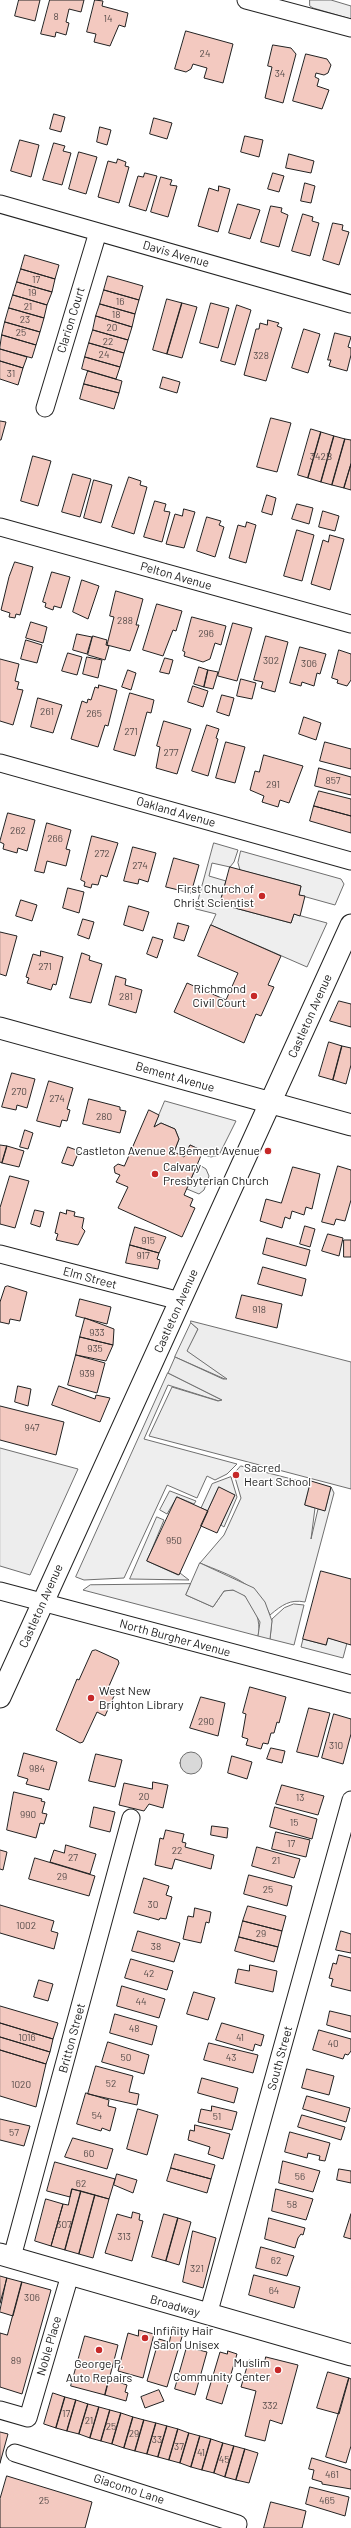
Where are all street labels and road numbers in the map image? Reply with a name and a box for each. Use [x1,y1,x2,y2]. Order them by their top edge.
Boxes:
street label: Davis Avenue [141,238,211,270]
street label: Clarion Court [54,285,88,355]
street label: Pelton Avenue [139,559,213,593]
street label: Oakland Avenue [135,794,217,830]
street label: Castleton Avenue [285,972,335,1060]
street label: Bement Avenue [134,1059,216,1095]
street label: Elm Street [62,1264,118,1292]
street label: Castleton Avenue [151,1267,201,1355]
street label: Castleton Avenue [16,1562,66,1650]
street label: North Burgher Avenue [118,1616,232,1660]
street label: Britton Street [56,2002,88,2074]
street label: South Street [265,2024,295,2092]
street label: Broadway [148,2292,202,2320]
street label: Noble Place [34,2315,64,2377]
street label: Giacomo Lane [92,2471,166,2507]

